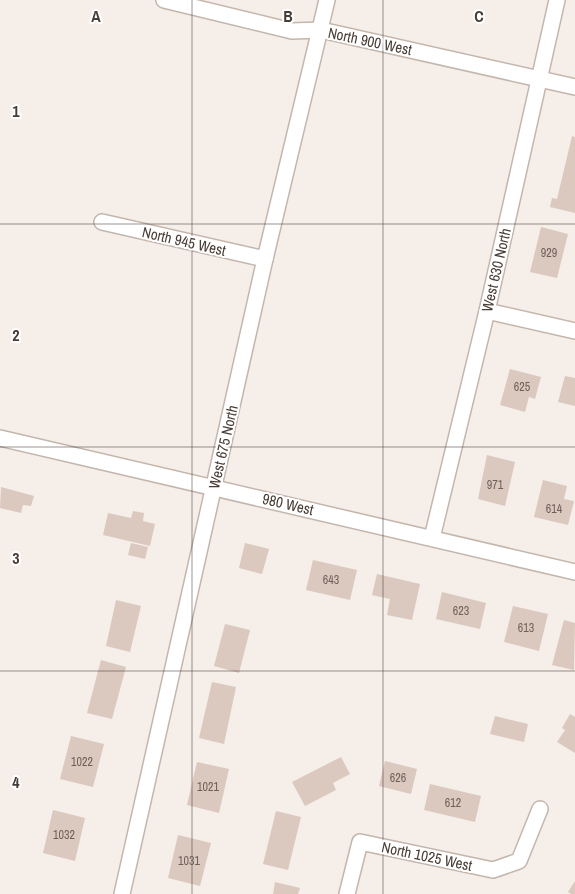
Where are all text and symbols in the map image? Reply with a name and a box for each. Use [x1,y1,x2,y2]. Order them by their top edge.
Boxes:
text: A [91,5,101,27]
text: B [283,5,293,27]
text: C [474,5,484,27]
street label: North 900 West [326,22,414,60]
text: 1 [12,100,20,122]
street label: North 945 West [140,221,228,261]
street label: West 630 North [476,226,516,314]
house number: 929 [541,245,557,261]
text: 2 [12,324,20,346]
house number: 625 [514,379,531,395]
street label: West 675 North [203,403,243,491]
house number: 971 [487,477,504,493]
street label: 980 West [260,488,316,520]
house number: 614 [546,501,563,517]
text: 3 [12,547,20,569]
house number: 643 [323,572,339,588]
house number: 623 [453,603,469,619]
house number: 613 [518,620,534,636]
house number: 1022 [71,754,93,770]
house number: 626 [390,770,406,786]
text: 4 [12,771,20,793]
house number: 1021 [197,779,219,795]
house number: 612 [445,795,461,811]
house number: 1032 [53,827,75,843]
street label: North 1025 West [380,836,475,876]
house number: 1031 [178,853,200,869]

